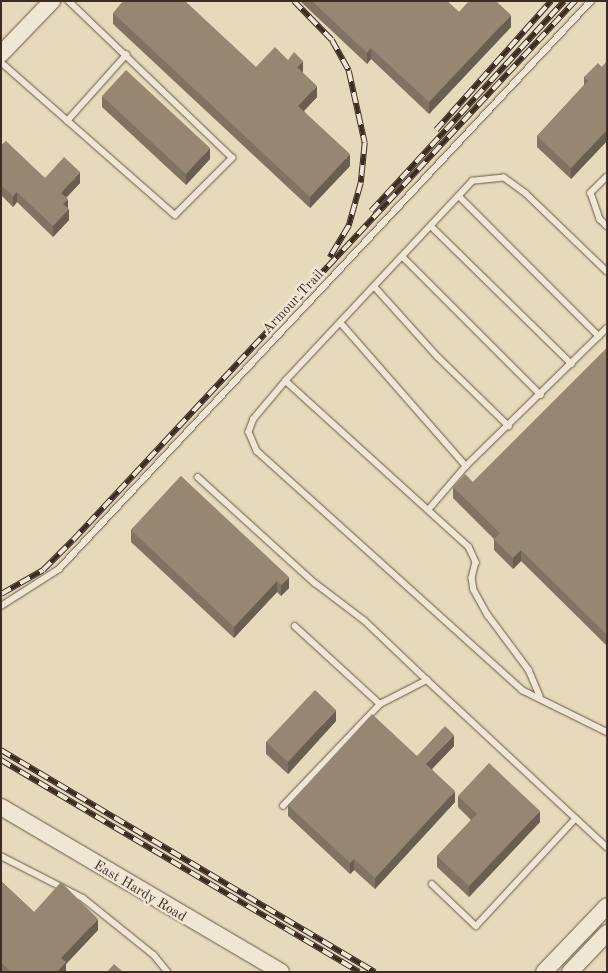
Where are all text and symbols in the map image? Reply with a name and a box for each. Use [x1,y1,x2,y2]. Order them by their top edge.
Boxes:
street label: Armour Trail [259,266,327,338]
street label: East Hardy Road [91,857,189,925]

